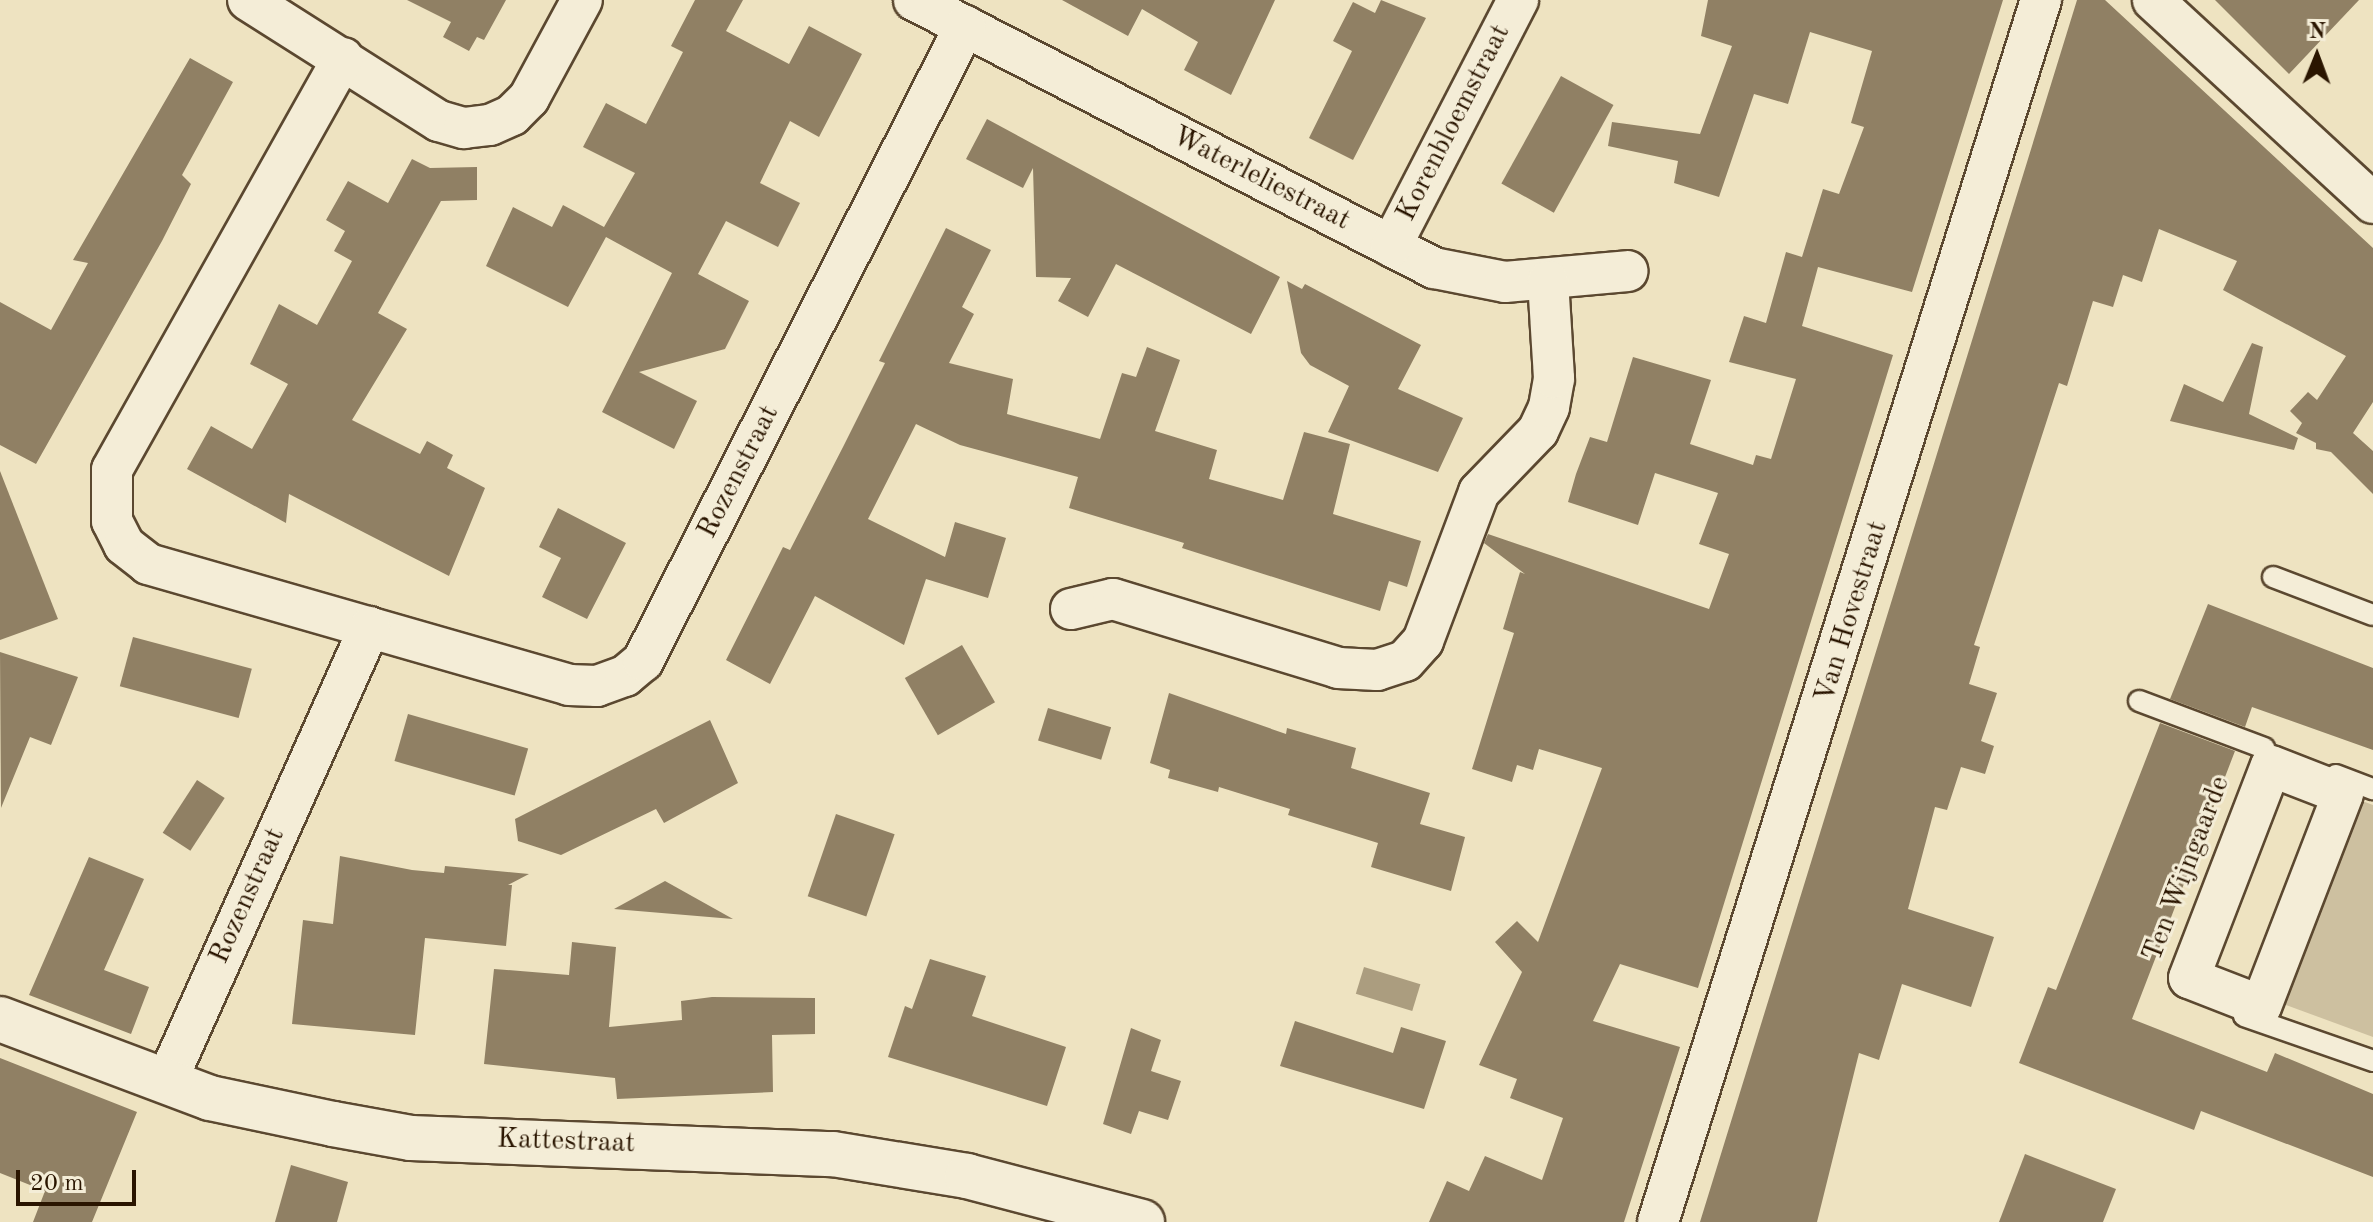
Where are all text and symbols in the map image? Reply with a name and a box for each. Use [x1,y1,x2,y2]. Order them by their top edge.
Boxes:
north arrow [2277,16,2357,96]
street label: Korenbloemstraat [1390,19,1518,227]
text: N [2309,21,2326,43]
street label: Waterleliestraat [1167,120,1355,238]
street label: Rozenstraat [691,400,787,544]
street label: Van Hovestraat [1808,517,1896,707]
street label: Ten Wijngaarde [2136,771,2238,967]
street label: Rozenstraat [203,823,293,969]
street label: Kattestraat [496,1123,636,1161]
scale bar [20,1154,140,1204]
text: 20 m [30,1172,84,1196]

